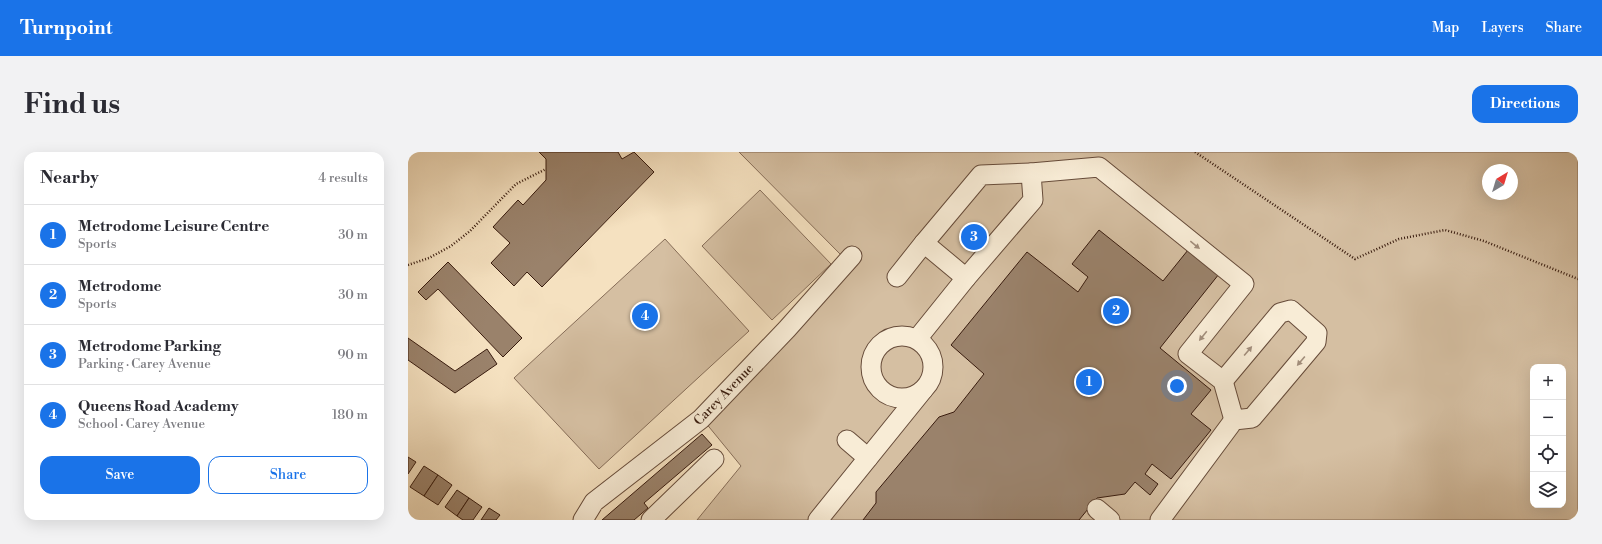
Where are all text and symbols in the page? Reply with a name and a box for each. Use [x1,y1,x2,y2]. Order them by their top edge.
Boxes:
text: Turnpoint [20,16,113,40]
text: Map [1432,19,1459,37]
text: Layers [1481,19,1524,37]
text: Share [1546,19,1582,37]
button: Directions [1472,85,1578,123]
text: Find us [24,87,120,122]
north arrow [1482,164,1518,200]
text: Nearby [40,167,99,189]
text: 4 results [318,170,368,186]
text: Metrodome Leisure Centre [78,217,269,236]
pin: 3 [961,222,987,252]
text: 1 [50,227,56,243]
text: 30 m [338,227,368,243]
text: Sports [78,236,117,252]
one-way arrow [1189,240,1200,249]
text: Metrodome [78,277,162,296]
text: 2 [49,287,57,303]
text: 30 m [338,287,368,303]
text: Sports [78,296,117,312]
pin: 2 [1103,296,1129,326]
pin: 4 [632,301,658,331]
one-way arrow [1198,331,1207,342]
text: Metrodome Parking [78,337,221,356]
one-way arrow [1243,345,1252,356]
text: 3 [49,347,57,363]
text: 90 m [337,347,368,363]
one-way arrow [1296,355,1305,366]
text: Parking · Carey Avenue [78,356,211,372]
street label: Carey Avenue [690,360,757,429]
map controls [1530,364,1566,508]
button: + [1530,364,1566,400]
pin: 1 [1076,367,1102,397]
your location [1167,376,1187,396]
text: Queens Road Academy [78,397,239,416]
button: − [1530,400,1566,436]
text: 4 [49,407,57,423]
text: 180 m [332,407,368,423]
text: School · Carey Avenue [78,416,205,432]
button: locate [1530,436,1566,472]
button: Save [40,456,200,494]
button: Share [208,456,368,494]
button: layers [1530,472,1566,508]

